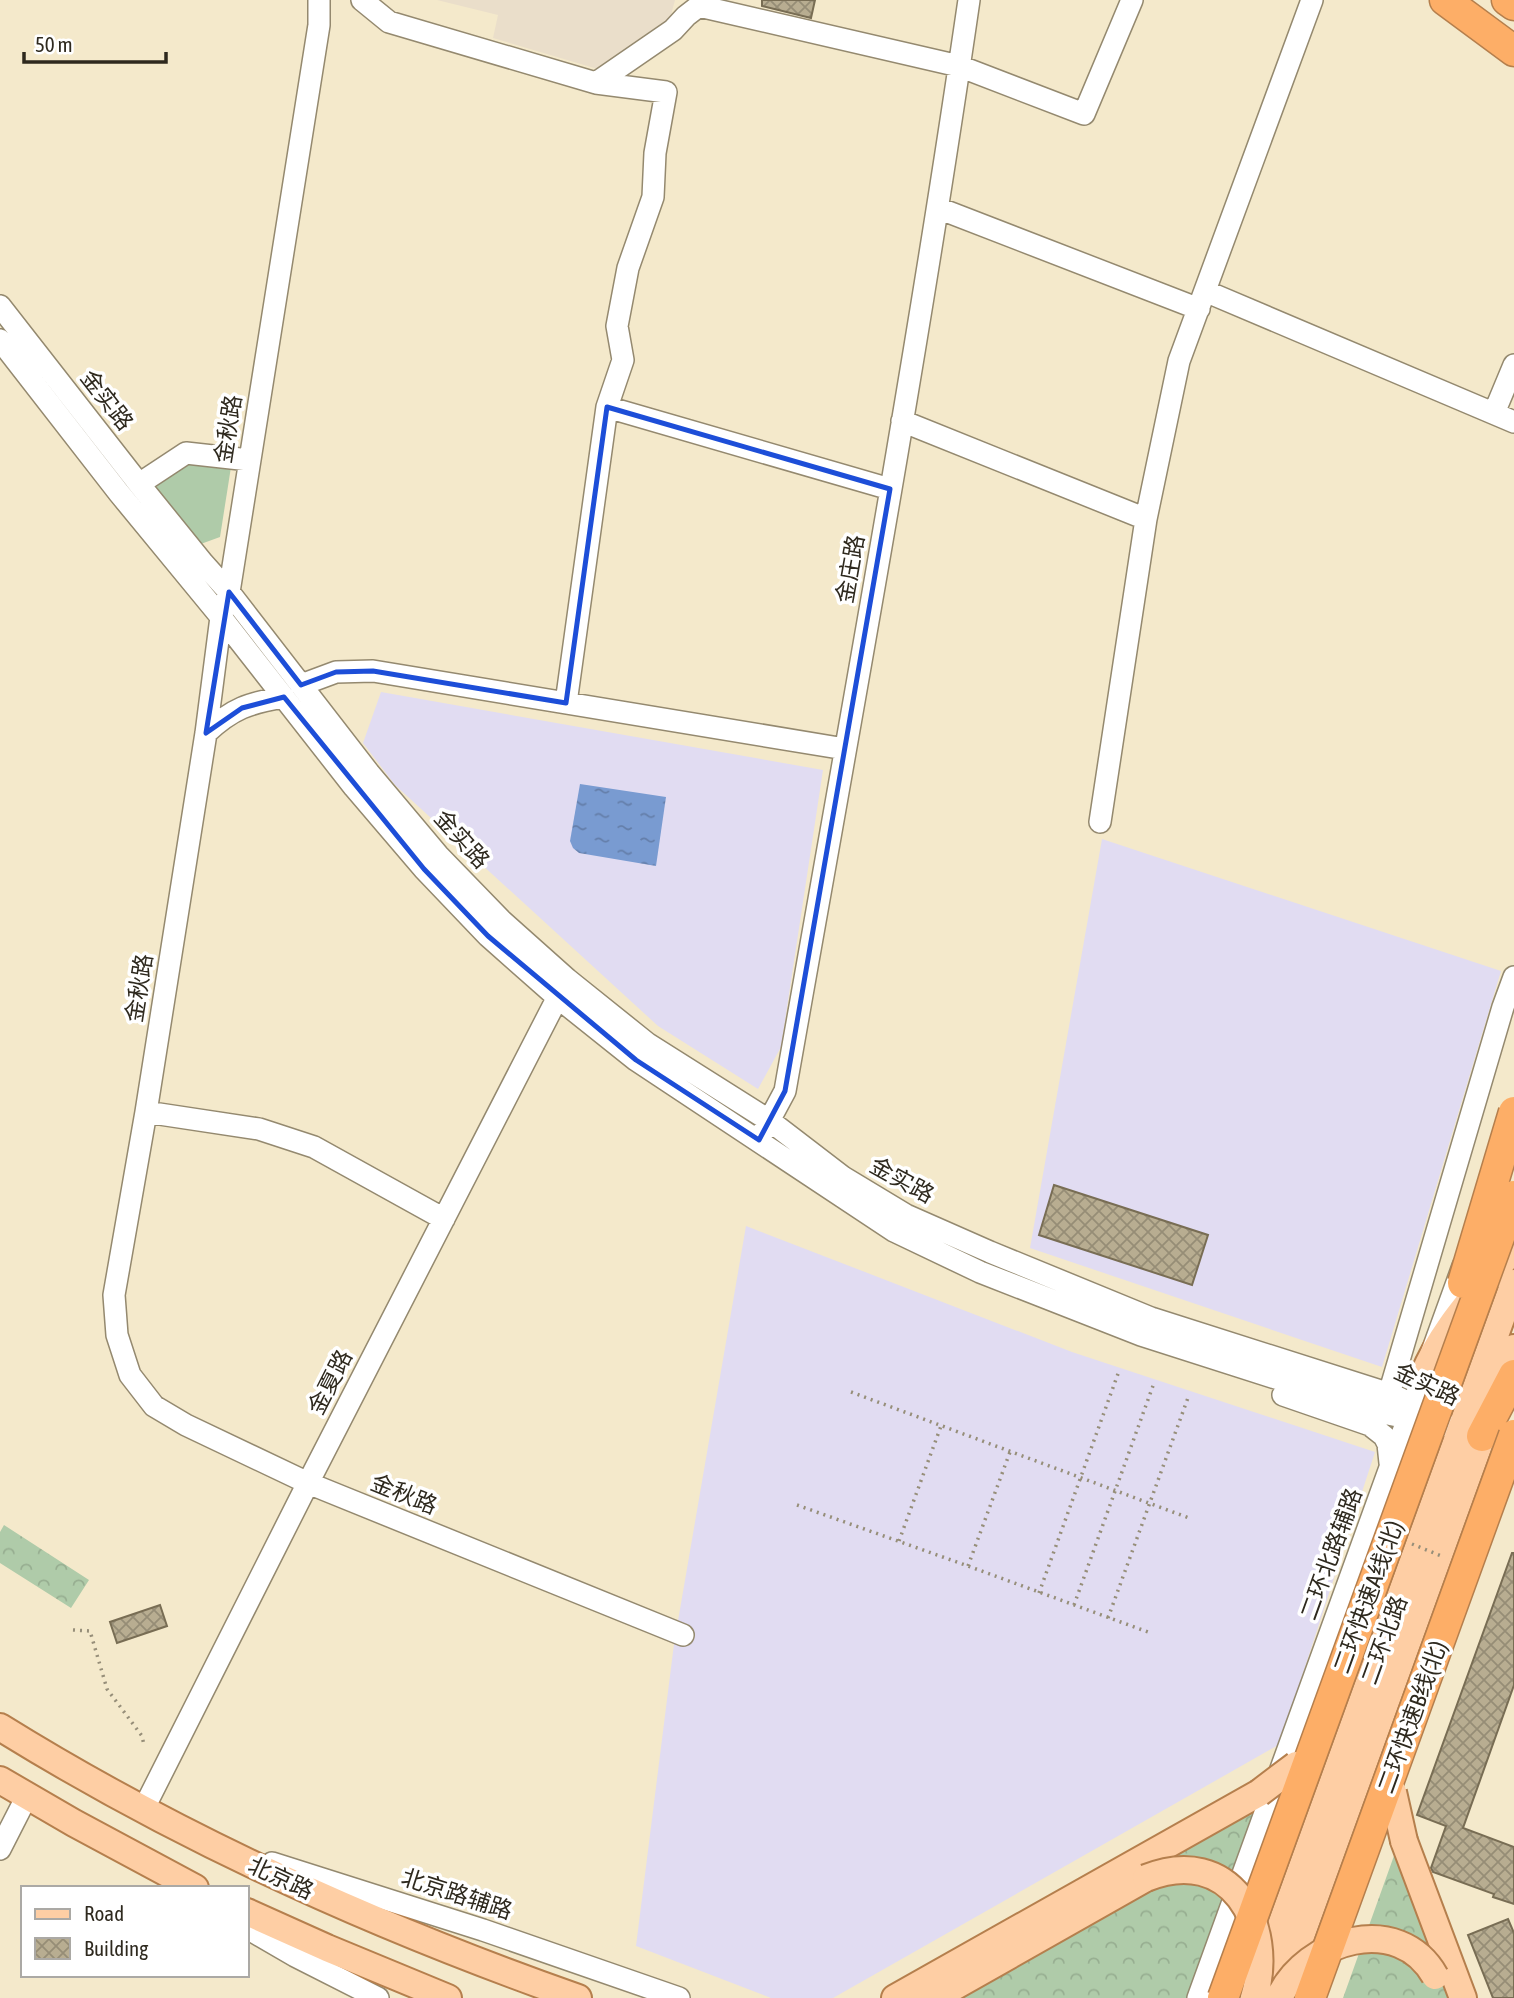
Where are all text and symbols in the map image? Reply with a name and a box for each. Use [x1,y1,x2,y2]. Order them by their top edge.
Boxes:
scale bar [24,21,166,65]
text: 50 m [35,32,73,56]
street label: 金实路 [76,365,138,435]
street label: 金秋路 [210,393,246,465]
street label: 金庄路 [831,533,869,605]
street label: 金实路 [429,805,495,873]
street label: 金秋路 [121,952,157,1024]
street label: 金实路 [866,1152,938,1208]
street label: 金夏路 [303,1345,357,1419]
street label: 金实路 [1390,1358,1464,1410]
street label: 金秋路 [367,1469,441,1519]
street label: 二环北路辅路 [1295,1485,1367,1623]
street label: 二环快速A线(北) [1328,1517,1408,1677]
street label: 二环北路 [1356,1592,1412,1688]
street label: 二环快速B线(北) [1372,1637,1452,1797]
street label: 北京路 [244,1852,318,1904]
street label: 北京路辅路 [398,1864,516,1924]
legend [21,1886,248,1977]
text: Road [84,1901,124,1925]
text: Building [84,1936,148,1960]

